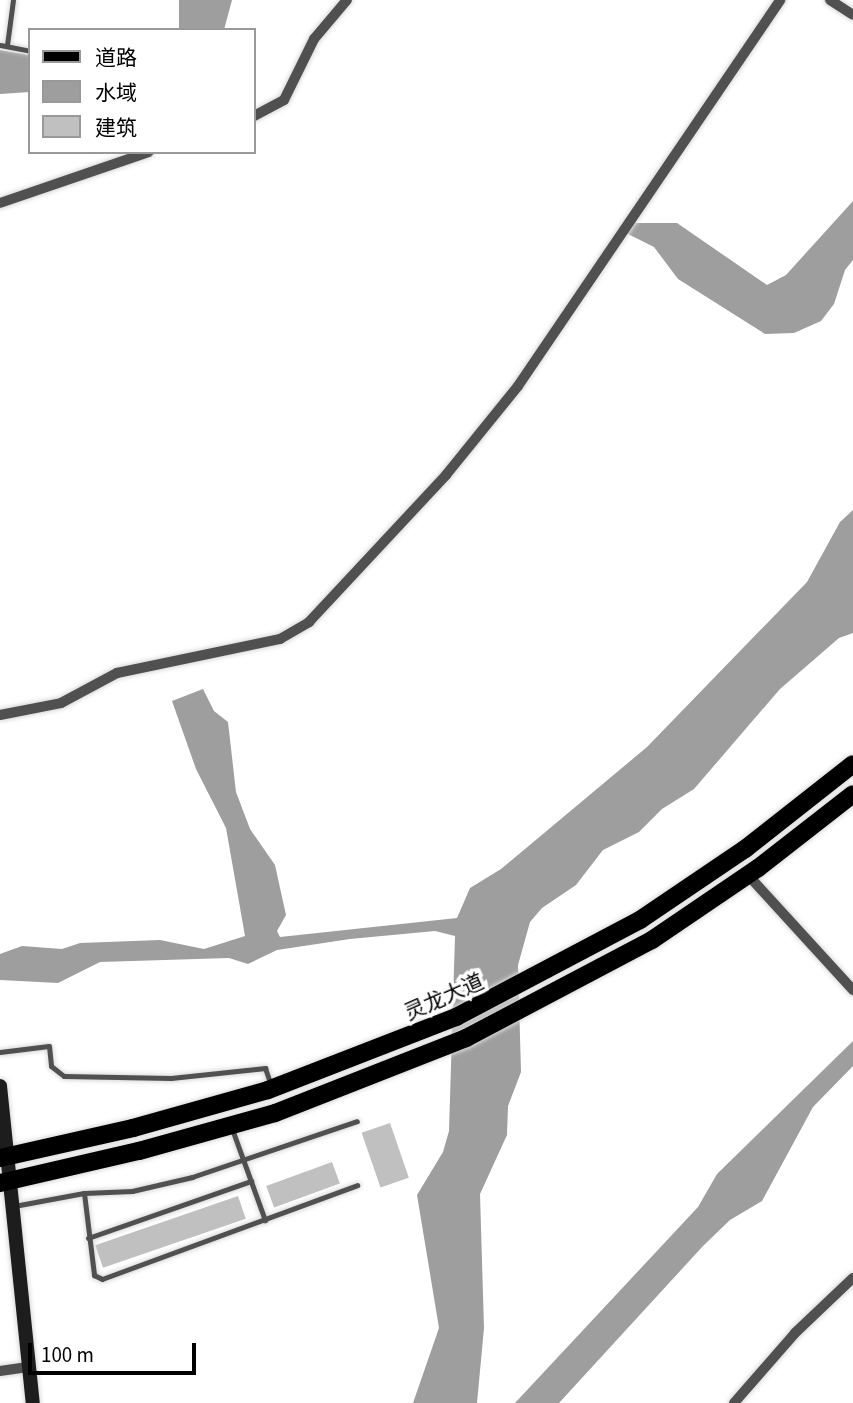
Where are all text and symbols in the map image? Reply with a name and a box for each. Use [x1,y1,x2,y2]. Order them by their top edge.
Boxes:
legend [28,28,256,154]
text: 道路 [95,43,137,73]
text: 水域 [95,78,137,108]
text: 建筑 [95,113,137,143]
street label: 灵龙大道 [401,968,487,1026]
scale bar [32,1330,200,1374]
text: 100 m [41,1340,94,1370]

